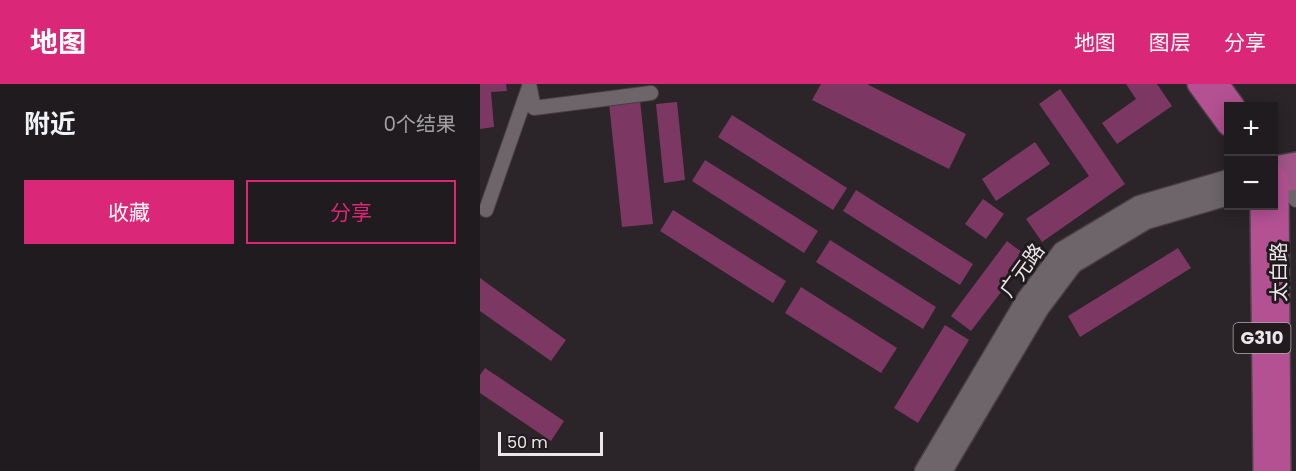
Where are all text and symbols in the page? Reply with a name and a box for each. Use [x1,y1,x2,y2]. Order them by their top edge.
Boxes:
text: 地图 [30,23,86,62]
text: 地图 [1074,28,1116,57]
text: 图层 [1149,28,1191,57]
text: 分享 [1224,28,1266,57]
map controls [1224,102,1278,210]
button: + [1224,102,1278,156]
text: 附近 [24,106,76,142]
text: 0个结果 [383,110,456,138]
button: − [1224,156,1278,210]
button: 收藏 [24,180,234,244]
button: 分享 [246,180,456,244]
street label: 广元路 [993,238,1051,302]
street label: 太白路 [1265,242,1293,302]
road number: G310 [1234,323,1290,353]
scale bar [498,429,603,456]
text: 50 m [507,431,548,454]

